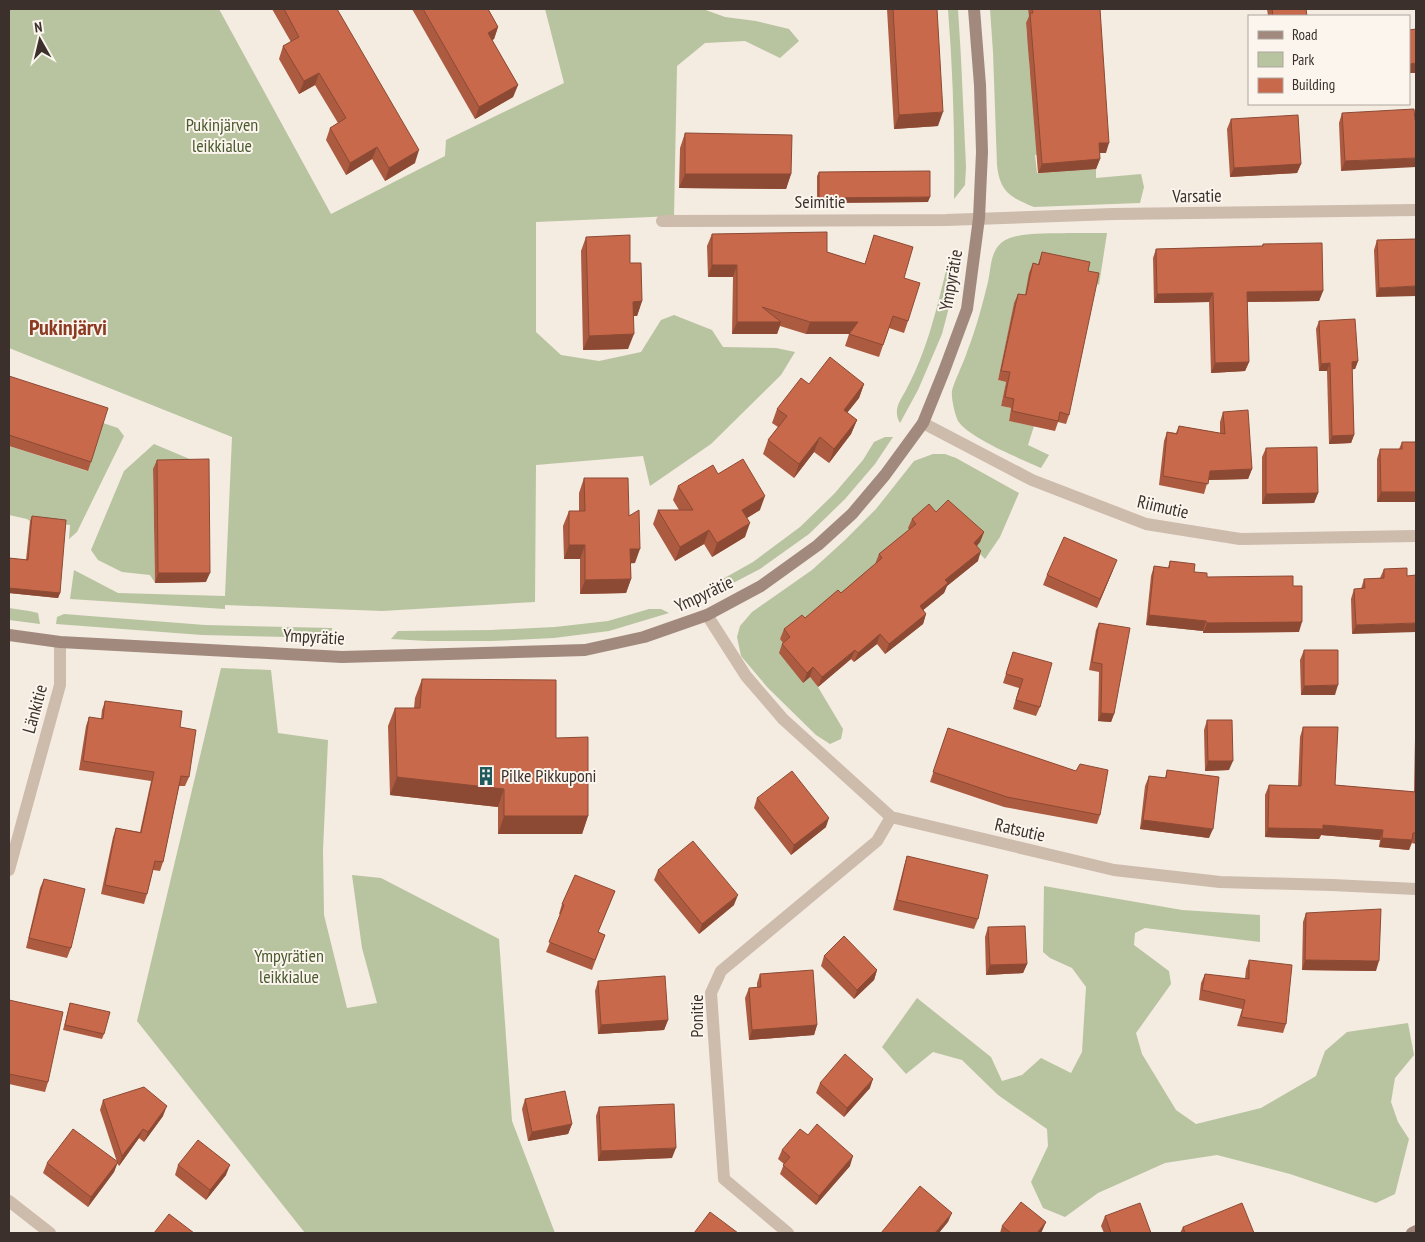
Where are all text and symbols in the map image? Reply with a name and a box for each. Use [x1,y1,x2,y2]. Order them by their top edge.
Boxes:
north arrow [15,15,65,65]
legend [1248,15,1410,105]
text: N [33,18,43,37]
text: Road [1292,25,1318,44]
text: Park [1292,50,1314,69]
text: Building [1292,75,1335,94]
park label: Pukinjärven leikkialue [186,113,258,157]
street label: Varsatie [1171,184,1222,207]
street label: Seimitie [795,190,845,213]
street label: Ympyrätie [934,248,967,312]
district label: Pukinjärvi [29,313,107,341]
street label: Riimutie [1135,489,1191,524]
street label: Ympyrätie [671,570,737,617]
street label: Ympyrätie [283,623,345,650]
street label: Länkitie [17,682,52,736]
place label: Pilke Pikkuponi [501,764,597,787]
building icon: Pilke Pikkuponi [475,765,497,787]
street label: Ratsutie [993,813,1048,846]
park label: Ympyrätien leikkialue [254,944,324,988]
street label: Ponitie [685,994,708,1038]

